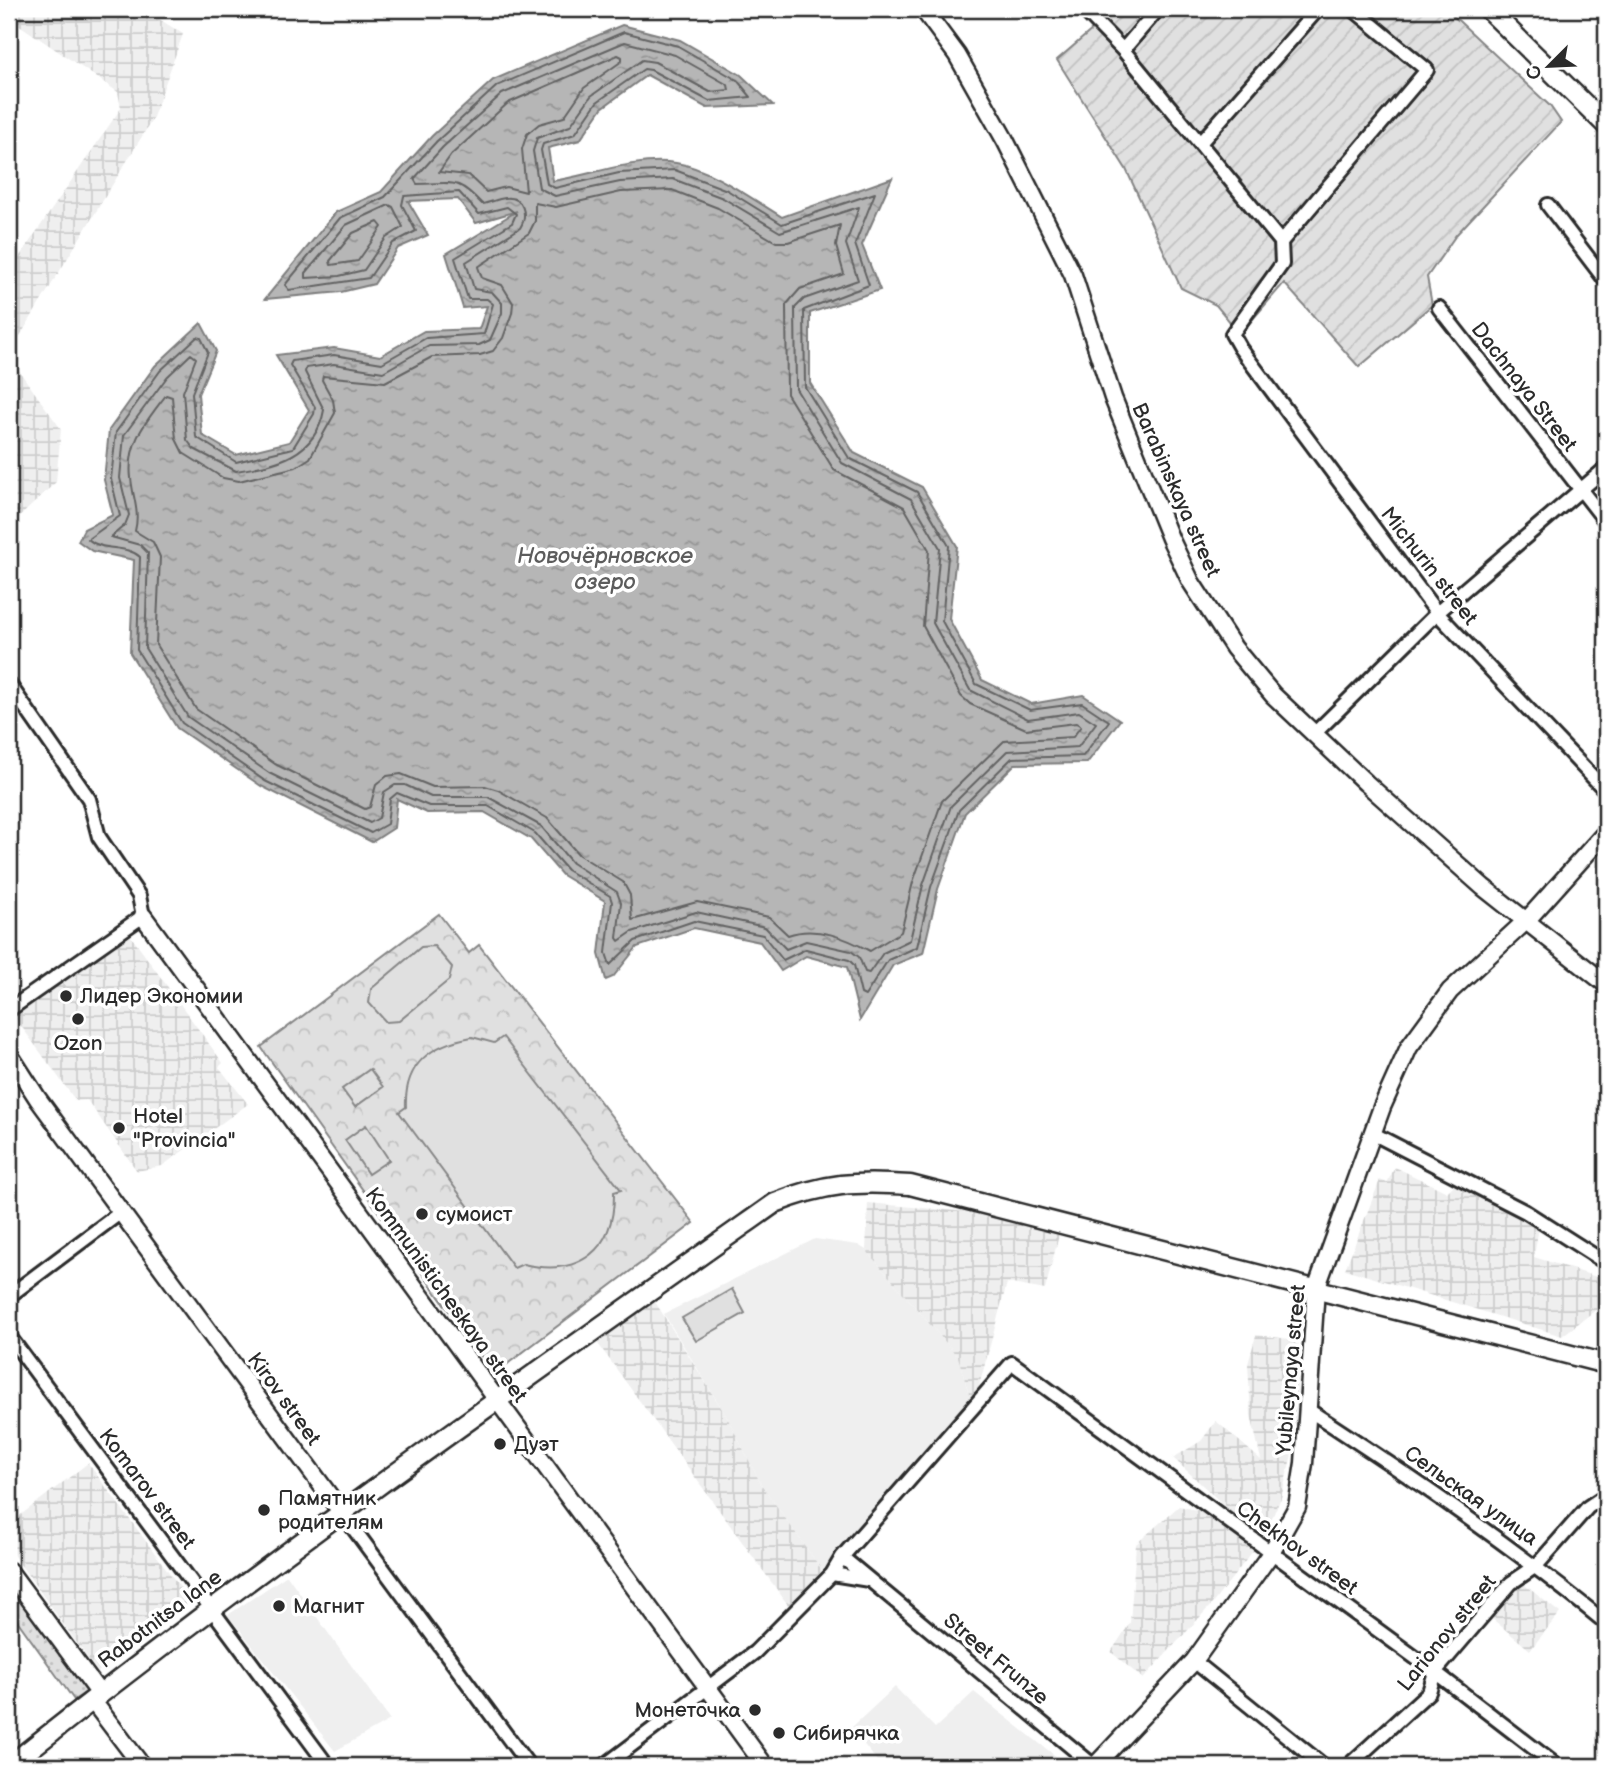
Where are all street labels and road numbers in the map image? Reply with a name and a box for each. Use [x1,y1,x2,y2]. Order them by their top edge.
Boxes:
street label: Dachnaya Street [1466,317,1583,457]
street label: Barabinskaya street [1126,399,1226,581]
street label: Michurin street [1375,502,1483,630]
street label: Kommunisticheskaya street [360,1183,533,1408]
street label: Yubileynaya street [1271,1283,1311,1458]
street label: Kirov street [242,1348,326,1451]
street label: Komarov street [94,1424,201,1555]
street label: Сельская улица [1399,1441,1543,1552]
street label: Chekhov street [1231,1496,1363,1601]
street label: Rabotnitsa lane [93,1564,227,1674]
street label: Larionov street [1392,1569,1502,1696]
street label: Street Frunze [938,1608,1054,1710]

